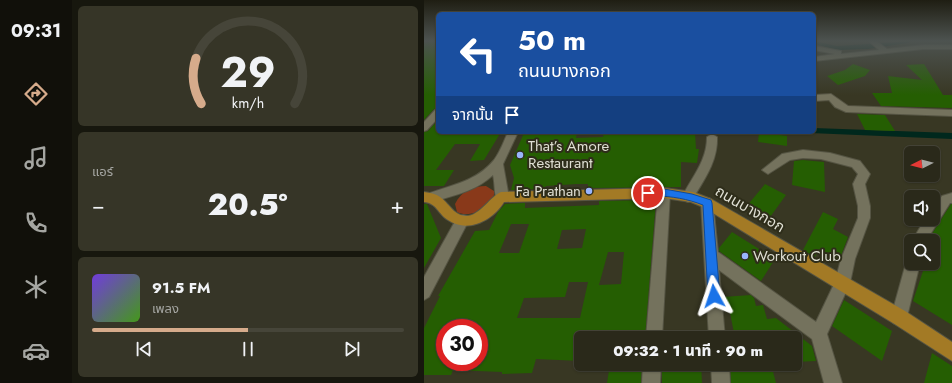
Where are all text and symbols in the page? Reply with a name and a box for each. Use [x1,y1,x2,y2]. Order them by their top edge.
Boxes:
text: 09:31 [11,18,61,44]
text: 50 m [518,20,586,61]
icon: left [452,28,504,80]
text: 29 [220,42,276,103]
text: ถนนบางกอก [518,58,611,84]
icon: directions [22,80,50,108]
text: km/h [232,92,264,112]
text: จากนั้น [452,104,493,126]
icon: arrive [501,104,523,126]
place label: That’s Amore Restaurant [528,135,610,174]
icon: music [22,144,50,172]
north arrow [904,146,940,182]
map controls [904,146,940,270]
marker: That’s Amore Restaurant [515,150,525,160]
text: แอร์ [92,162,113,181]
pin [631,176,665,210]
place label: Fa Prathan [515,180,581,202]
street label: ถนนบางกอก [711,180,789,238]
icon: arrive [637,182,659,204]
text: 20.5° [208,183,288,226]
marker: Fa Prathan [584,186,594,196]
text: − [92,189,105,221]
text: + [390,189,404,221]
button: sound [904,190,940,226]
icon: phone [22,209,50,237]
button: search [904,234,940,270]
place label: Workout Club [753,245,841,267]
marker: Workout Club [740,251,750,261]
icon: climate [22,273,50,301]
position arrow [693,275,735,317]
text: 91.5 FM [152,277,210,299]
text: เพลง [152,299,179,318]
speed limit sign: 30 [436,319,488,371]
icon: car [22,337,50,365]
icon: previous [133,338,155,360]
icon: pause [237,338,259,360]
icon: next [341,338,363,360]
text: 09:32 · 1 นาที · 90 m [613,340,763,362]

